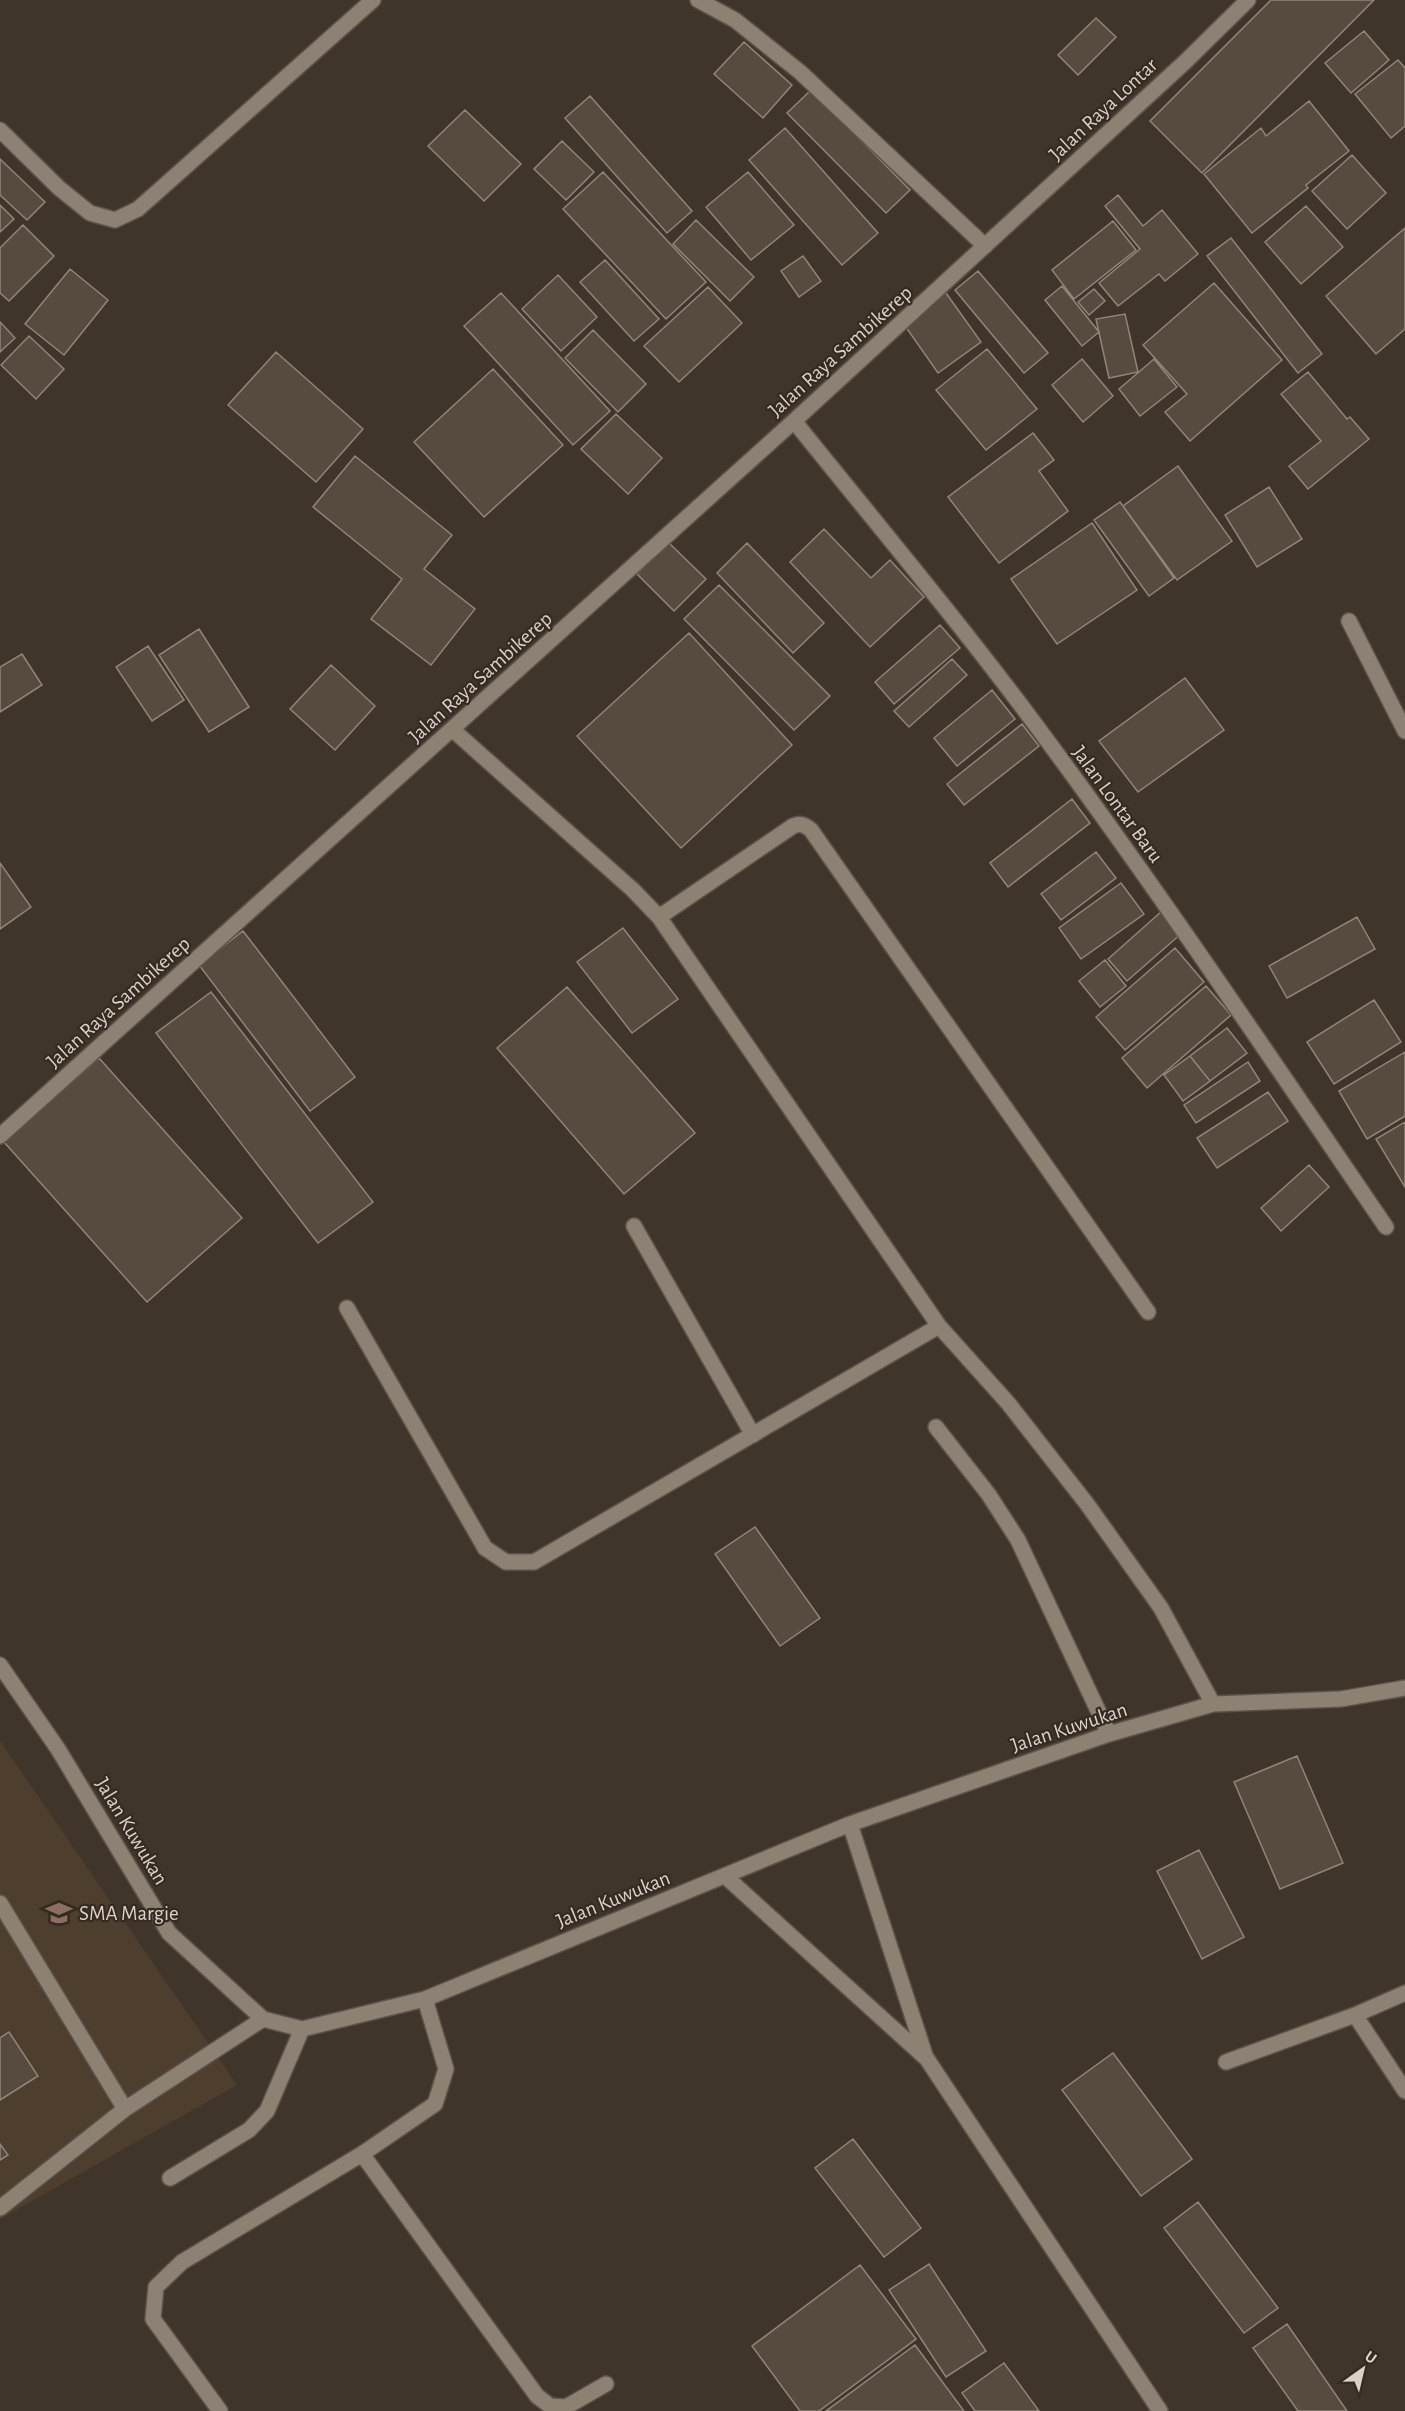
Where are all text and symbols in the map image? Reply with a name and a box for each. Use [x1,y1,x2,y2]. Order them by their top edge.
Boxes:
street label: Jalan Raya Lontar [1045,54,1162,165]
street label: Jalan Raya Sambikerep [765,282,916,421]
street label: Jalan Raya Sambikerep [405,608,556,747]
street label: Jalan Lontar Baru [1068,742,1167,867]
street label: Jalan Raya Sambikerep [43,933,194,1072]
street label: Jalan Kuwukan [1009,1699,1130,1756]
street label: Jalan Kuwukan [91,1774,172,1888]
street label: Jalan Kuwukan [553,1867,673,1932]
school or university icon: SMA Margie [44,1898,74,1928]
place label: SMA Margie [79,1903,179,1924]
north arrow [1333,2339,1393,2399]
text: U [1362,2348,1380,2367]

